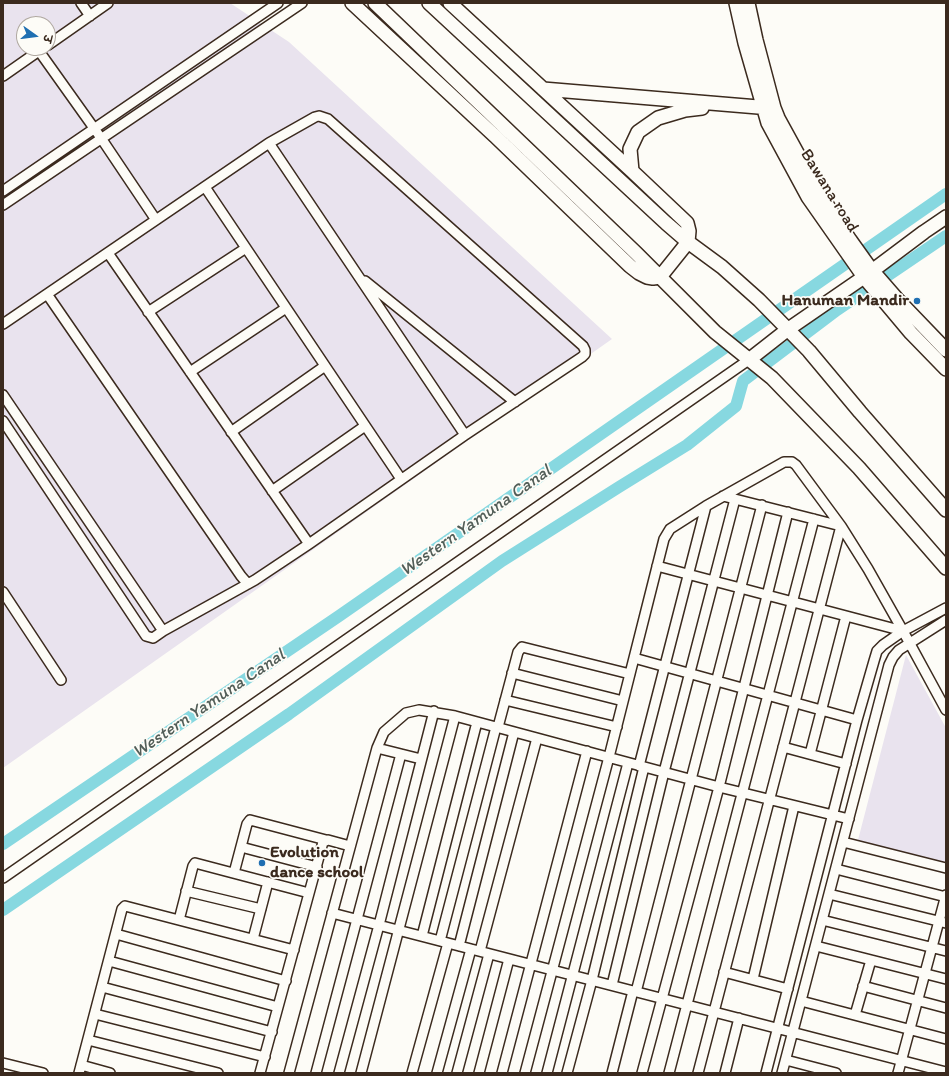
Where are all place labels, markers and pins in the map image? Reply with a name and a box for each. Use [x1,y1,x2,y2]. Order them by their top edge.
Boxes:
place label: Hanuman Mandir [782,291,909,311]
marker: Hanuman Mandir [912,296,922,306]
place label: Evolution dance school [270,843,364,883]
marker: Evolution dance school [257,858,267,868]

